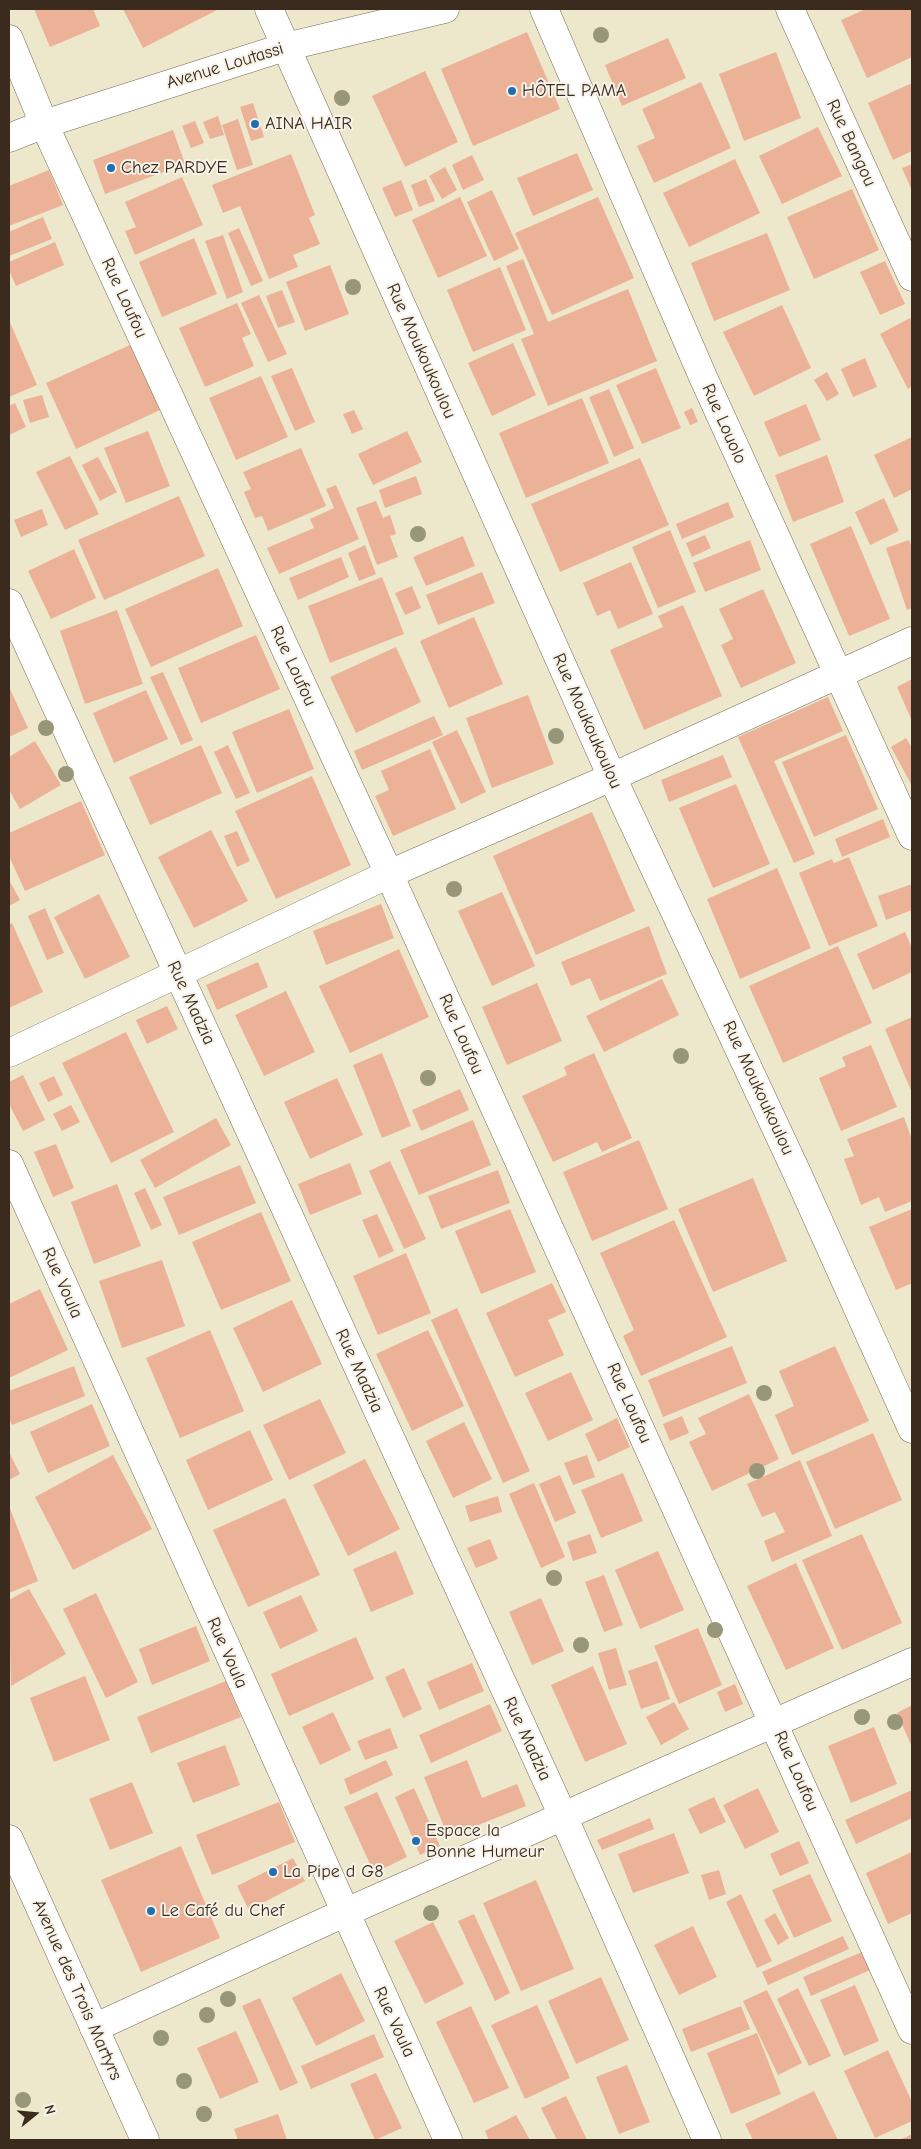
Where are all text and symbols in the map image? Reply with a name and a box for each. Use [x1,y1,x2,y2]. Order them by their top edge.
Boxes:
street label: Avenue Loutassi [164,38,286,94]
place label: HÔTEL PAMA [522,80,626,102]
marker: HÔTEL PAMA [506,85,518,97]
street label: Rue Bangou [821,96,881,190]
place label: AINA HAIR [265,113,352,135]
marker: AINA HAIR [249,118,261,130]
place label: Chez PARDYE [121,157,227,179]
marker: Chez PARDYE [105,162,117,174]
street label: Rue Loufou [96,255,152,341]
street label: Rue Moukoukoulou [382,280,460,422]
street label: Rue Louolo [697,381,751,467]
street label: Rue Loufou [265,623,321,709]
street label: Rue Moukoukoulou [548,650,626,792]
street label: Rue Madzia [162,958,220,1048]
street label: Rue Loufou [434,990,488,1078]
street label: Rue Moukoukoulou [717,1017,799,1159]
street label: Rue Voula [37,1244,87,1322]
street label: Rue Madzia [330,1326,388,1416]
street label: Rue Loufou [602,1359,656,1447]
street label: Rue Voula [202,1614,252,1692]
street label: Rue Madzia [498,1694,556,1784]
street label: Rue Loufou [769,1727,823,1815]
place label: Espace la Bonne Humeur [426,1820,544,1862]
marker: Espace la Bonne Humeur [410,1835,422,1847]
place label: La Pipe d G8 [283,1861,383,1883]
marker: La Pipe d G8 [267,1866,279,1878]
street label: Avenue des Trois Martyrs [27,1896,127,2084]
place label: Le Café du Chef [161,1900,284,1922]
marker: Le Café du Chef [145,1905,157,1917]
street label: Rue Voula [368,1983,420,2061]
north arrow [10,2089,60,2139]
text: N [40,2103,59,2116]

